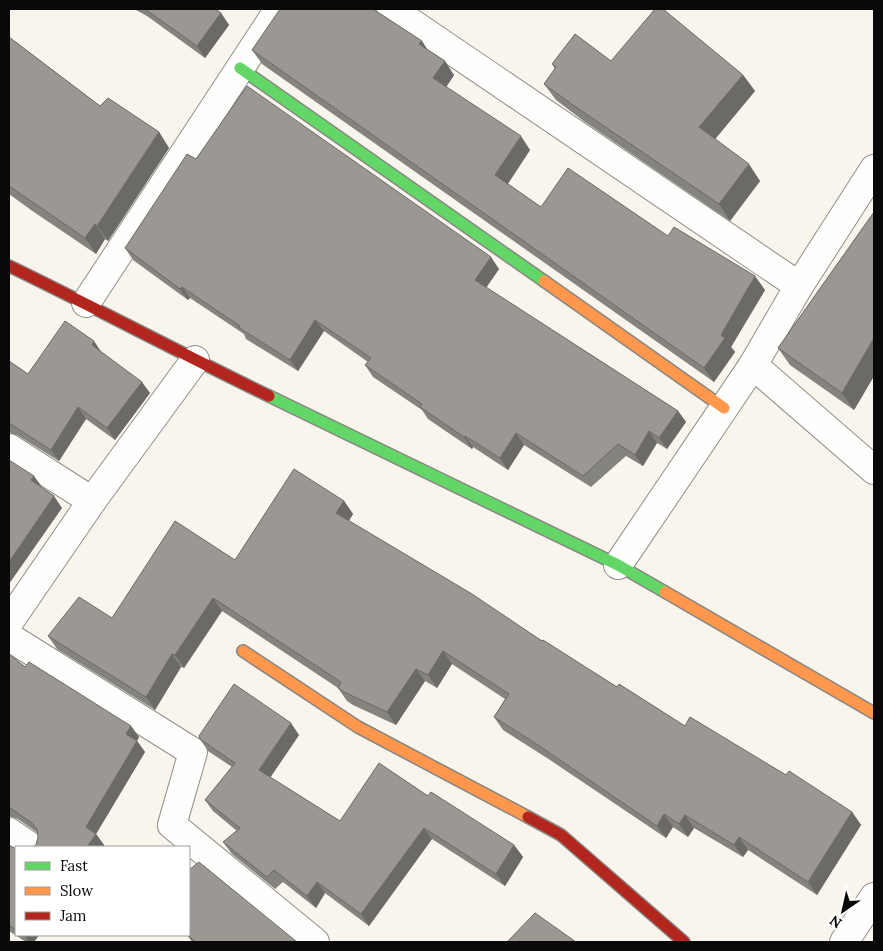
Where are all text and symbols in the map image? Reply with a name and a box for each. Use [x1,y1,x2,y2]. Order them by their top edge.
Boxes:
legend [15,846,190,936]
text: Fast [60,856,88,875]
text: Slow [60,881,93,900]
north arrow [818,886,868,936]
text: Jam [59,906,87,925]
text: N [826,911,845,932]

